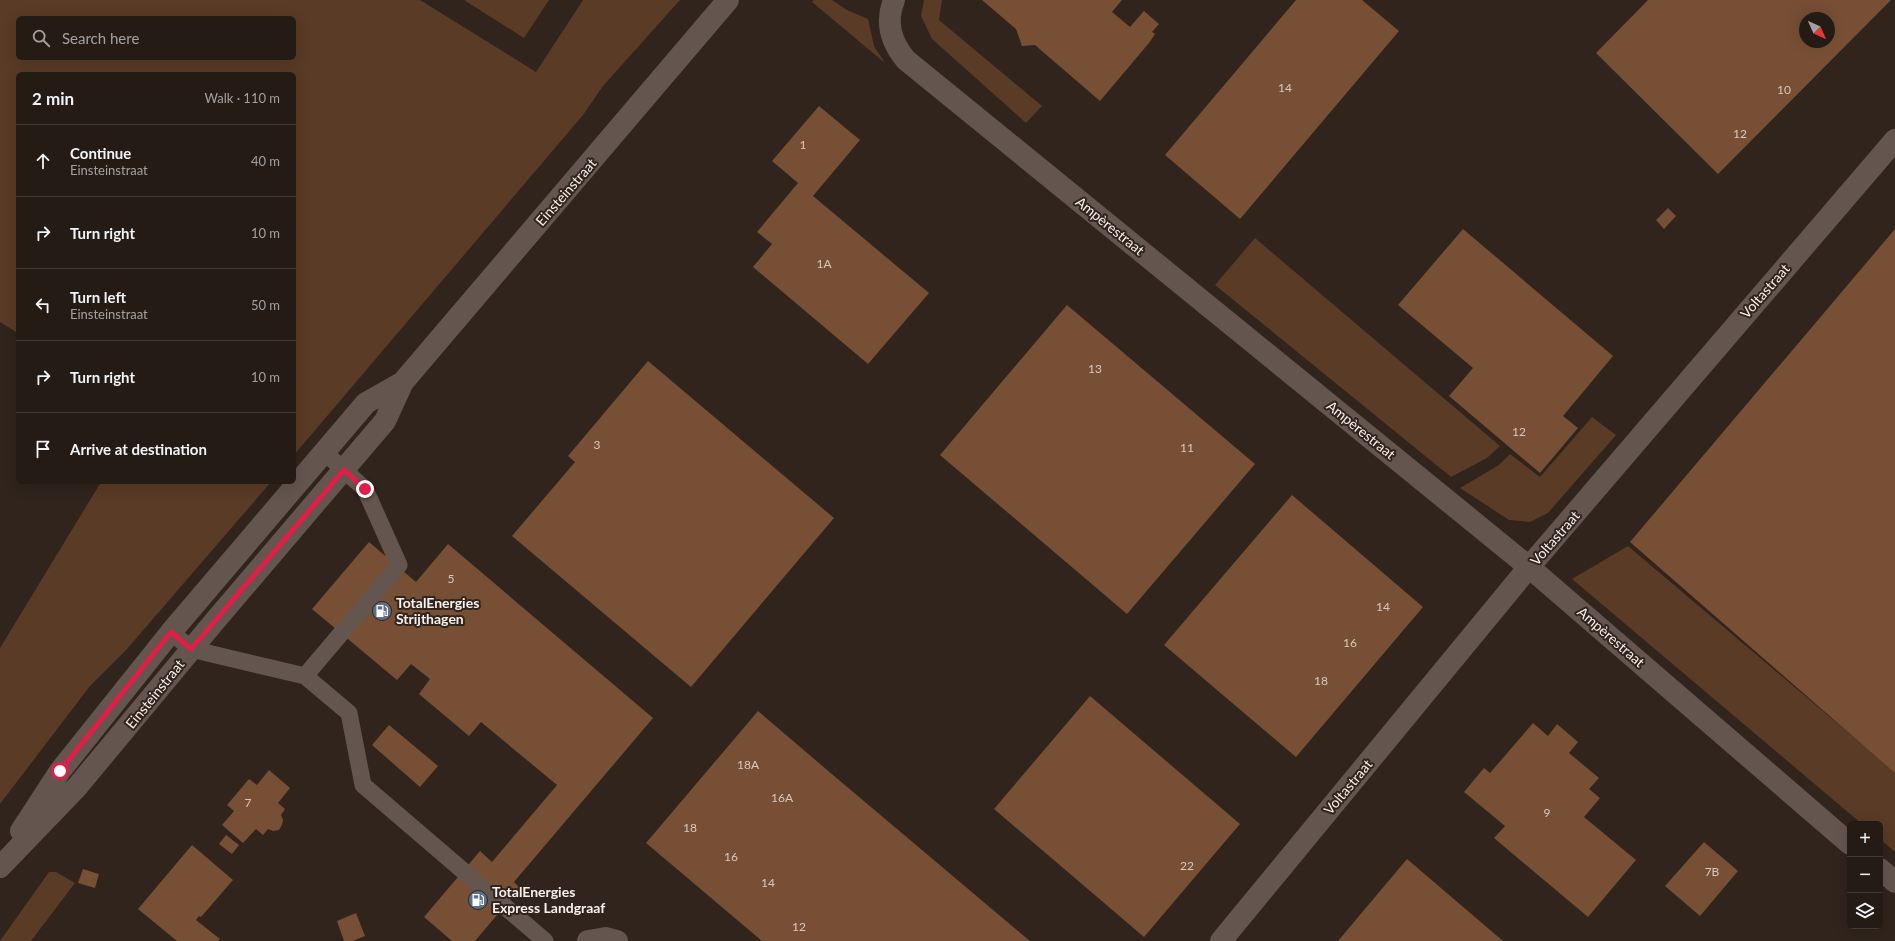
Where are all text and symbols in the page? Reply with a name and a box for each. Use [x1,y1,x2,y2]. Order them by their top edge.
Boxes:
north arrow [1799,12,1835,48]
search box [16,16,296,60]
icon: search [30,27,52,49]
text: Search here [62,29,139,47]
house number: 14 [1278,80,1292,95]
house number: 10 [1777,82,1791,97]
text: 2 min [32,88,74,109]
text: Walk · 110 m [204,90,280,106]
house number: 12 [1733,126,1747,141]
house number: 1 [800,137,807,152]
text: Continue [70,144,131,162]
icon: ahead [32,150,54,172]
text: 40 m [251,153,280,169]
street label: Einsteinstraat [532,154,600,229]
text: Einsteinstraat [70,162,148,178]
street label: Ampèrestraat [1073,193,1148,258]
icon: right [32,222,54,244]
text: Turn right [70,224,135,242]
text: 10 m [251,225,280,241]
house number: 1A [816,256,832,271]
street label: Voltastraat [1736,260,1793,321]
text: Turn left [70,288,126,306]
icon: left [32,294,54,316]
text: 50 m [251,297,280,313]
text: Einsteinstraat [70,306,148,322]
house number: 13 [1088,361,1102,376]
icon: right [32,366,54,388]
text: Turn right [70,368,135,386]
text: 10 m [251,369,280,385]
street label: Ampèrestraat [1324,397,1399,462]
house number: 12 [1512,424,1526,439]
house number: 3 [594,437,601,452]
icon: arrive [32,438,54,460]
text: Arrive at destination [70,440,207,458]
house number: 11 [1180,440,1194,455]
route end [356,480,374,498]
street label: Voltastraat [1526,507,1583,568]
house number: 5 [448,571,455,586]
place label: TotalEnergies Strijthagen [396,594,479,627]
house number: 14 [1376,599,1390,614]
fuel station icon: TotalEnergies Strijthagen [371,600,393,622]
street label: Ampèrestraat [1574,603,1648,670]
house number: 16 [1343,635,1357,650]
street label: Einsteinstraat [122,656,188,732]
house number: 18 [1314,673,1328,688]
street label: Voltastraat [1320,756,1376,818]
house number: 18A [737,757,760,772]
route start [51,762,69,780]
house number: 16A [771,790,794,805]
house number: 7 [245,795,252,810]
house number: 9 [1544,805,1551,820]
house number: 18 [683,820,697,835]
map controls [1847,821,1883,929]
button: + [1847,821,1883,857]
house number: 16 [724,849,738,864]
button: − [1847,857,1883,893]
house number: 22 [1180,858,1194,873]
house number: 7B [1705,864,1720,879]
house number: 14 [761,875,775,890]
place label: TotalEnergies Express Landgraaf [492,883,605,916]
fuel station icon: TotalEnergies Express Landgraaf [467,889,489,911]
button: layers [1847,893,1883,929]
house number: 12 [792,919,806,934]

